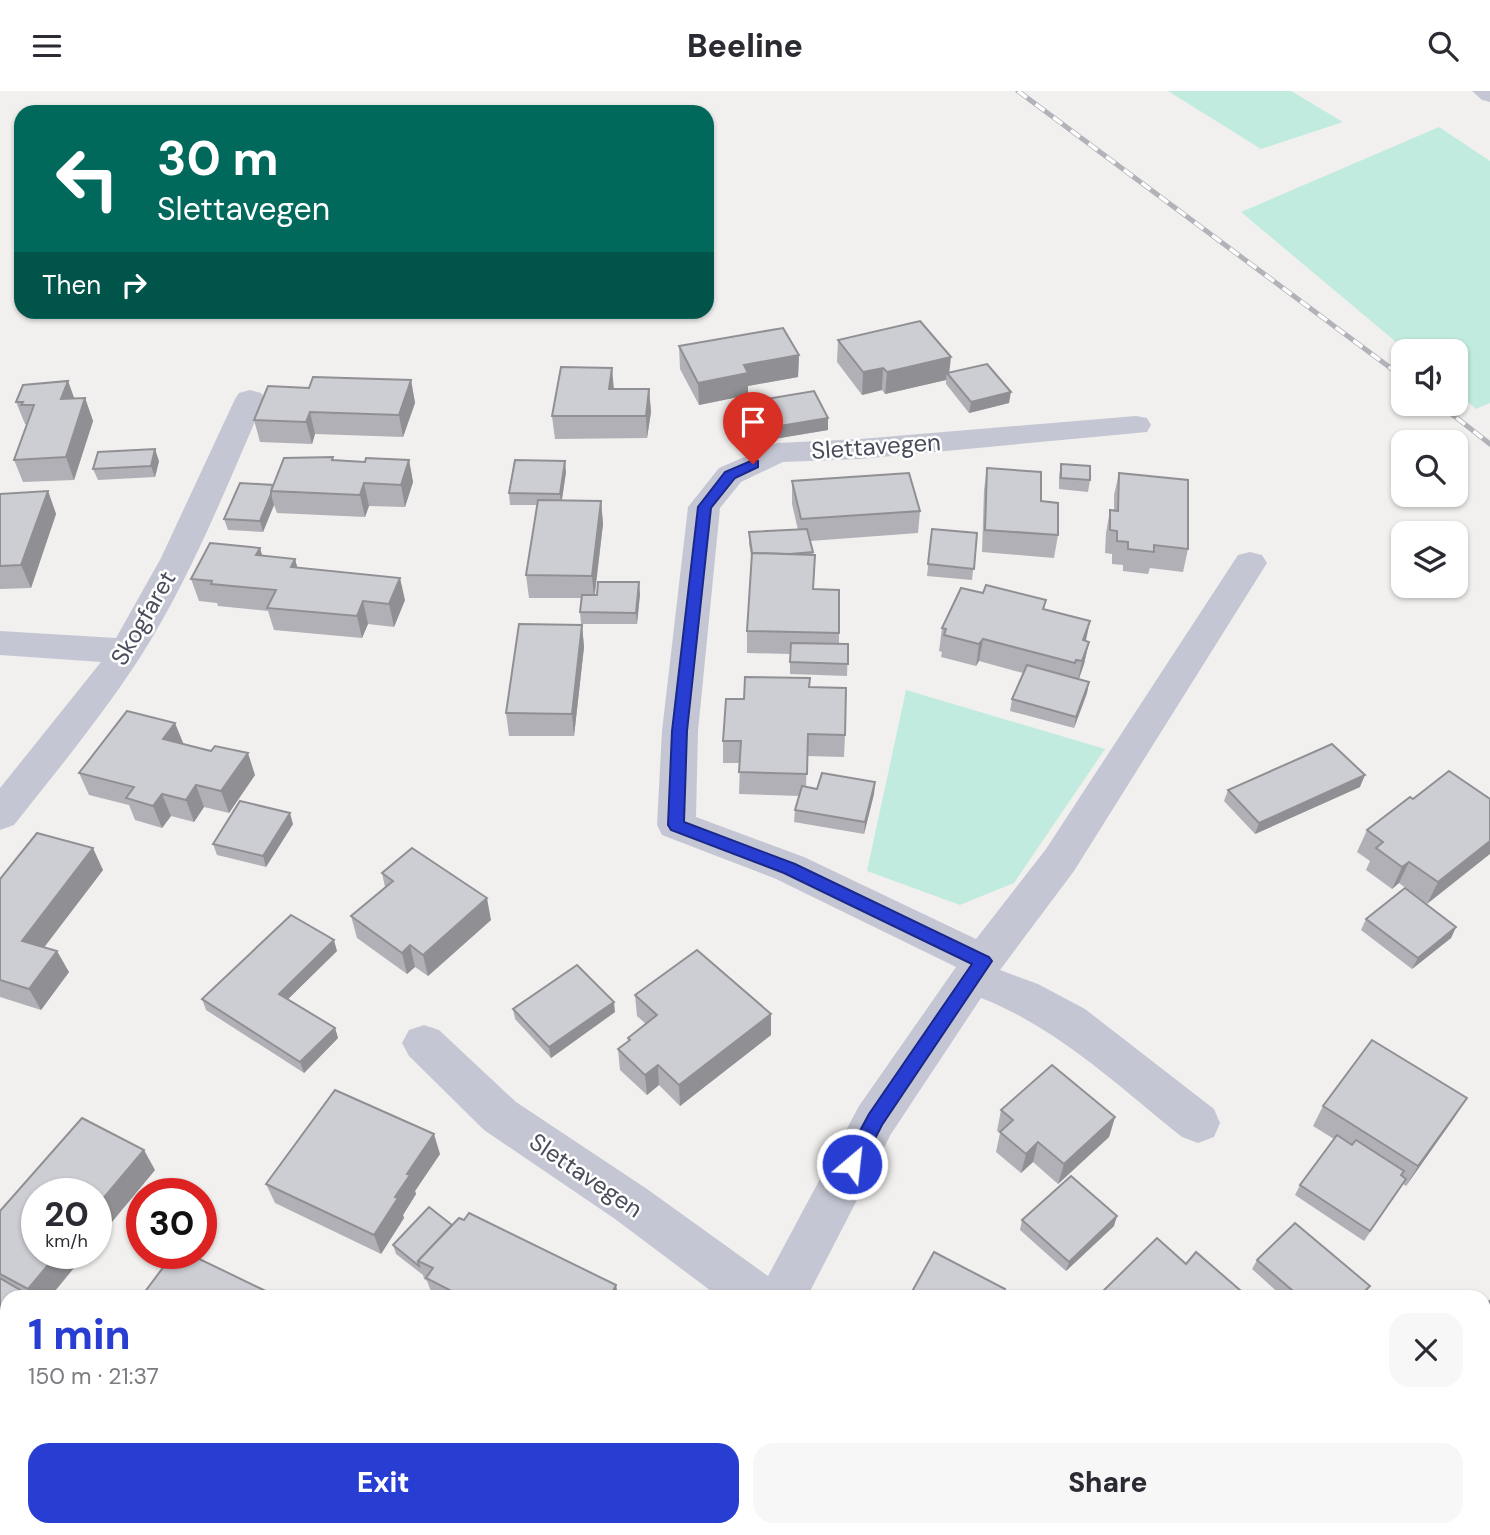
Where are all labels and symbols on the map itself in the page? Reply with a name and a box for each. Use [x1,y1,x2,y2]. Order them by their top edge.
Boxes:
pin [723,392,783,464]
street label: Slettavegen [810,426,942,466]
street label: Skogfaret [104,565,182,671]
street label: Slettavegen [524,1126,648,1224]
position arrow [815,1127,889,1201]
speed limit sign: 30 [126,1178,217,1269]

